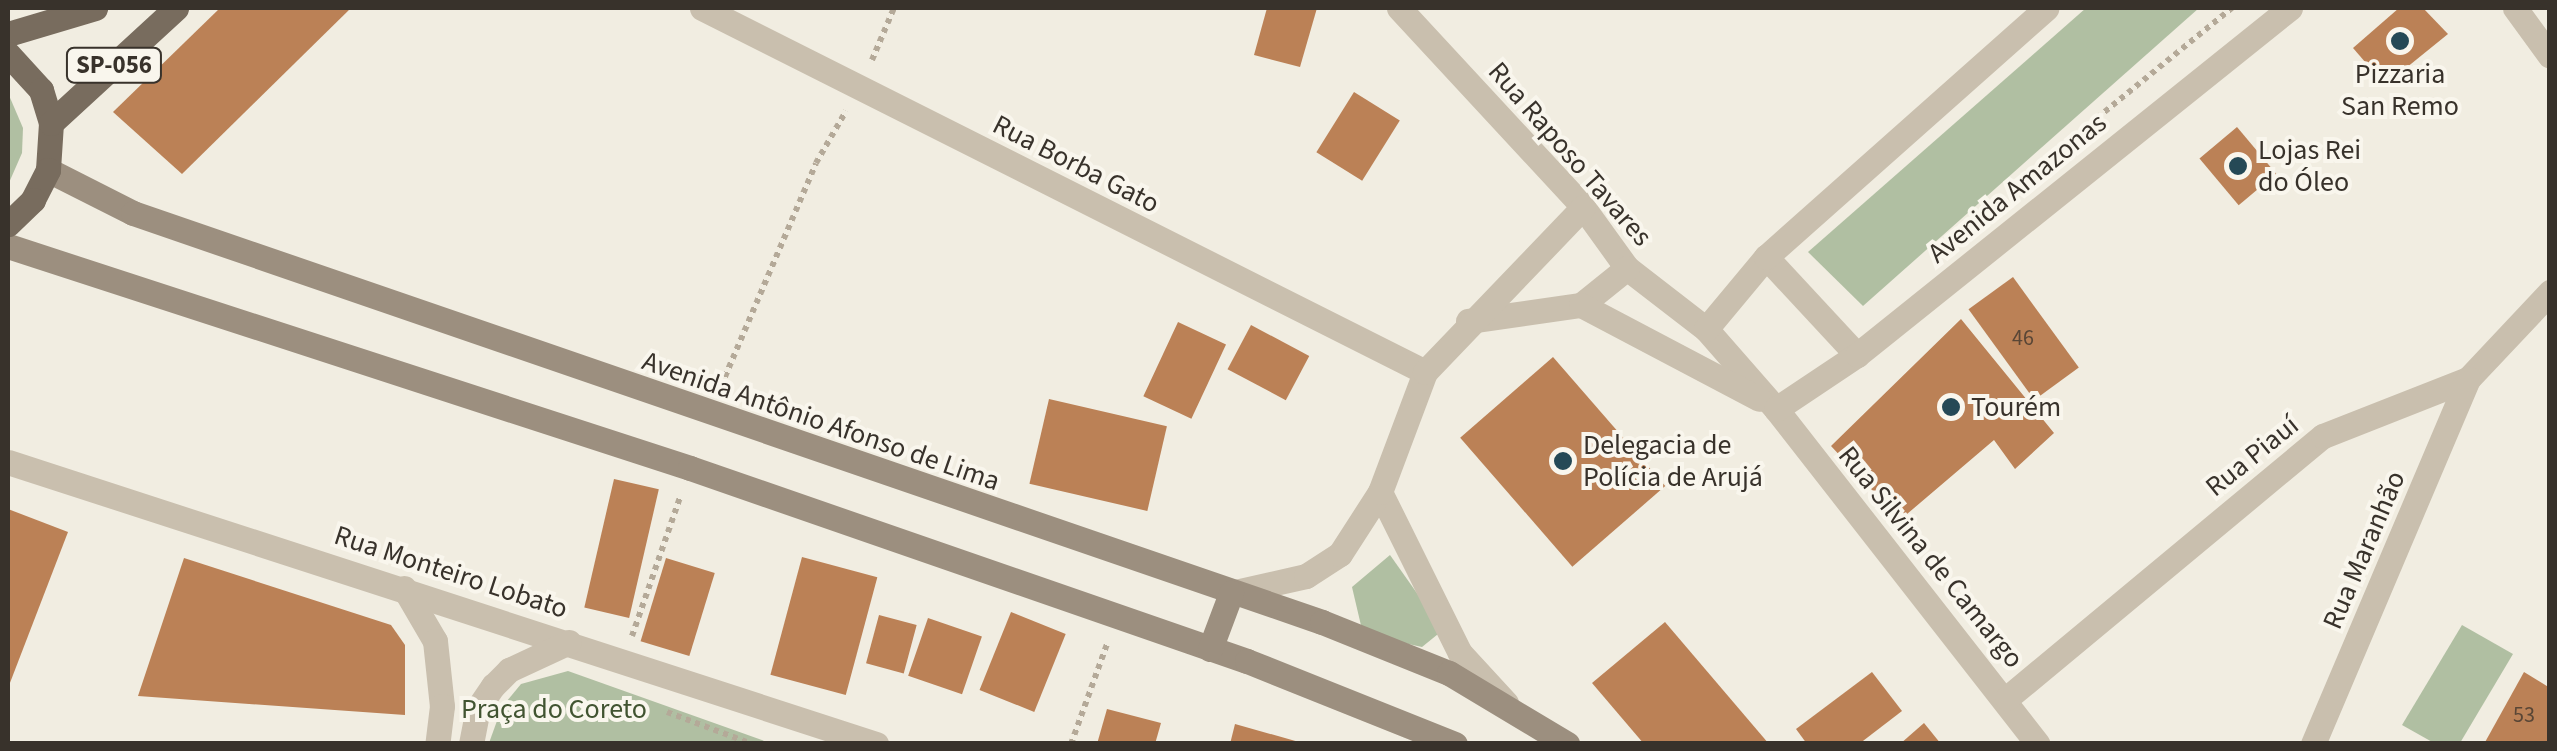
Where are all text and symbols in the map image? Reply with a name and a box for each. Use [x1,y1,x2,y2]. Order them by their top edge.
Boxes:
marker: Pizzaria San Remo [2389,30,2411,52]
road number: SP-056 [64,45,164,85]
street label: Rua Raposo Tavares [1481,55,1659,253]
place label: Pizzaria San Remo [2341,57,2459,123]
street label: Avenida Amazonas [1921,106,2113,270]
street label: Rua Borba Gato [987,108,1165,220]
place label: Lojas Rei do Óleo [2258,133,2361,199]
marker: Lojas Rei do Óleo [2227,155,2249,177]
house number: 46 [2012,326,2034,352]
street label: Avenida Antônio Afonso de Lima [638,344,1004,498]
place label: Tourém [1971,390,2061,424]
marker: Tourém [1940,396,1962,418]
street label: Rua Piauí [2199,408,2305,504]
place label: Delegacia de Polícia de Arujá [1583,428,1763,494]
street label: Rua Silvina de Camargo [1831,439,2031,675]
marker: Delegacia de Polícia de Arujá [1552,450,1574,472]
street label: Rua Maranhão [2316,466,2412,634]
street label: Rua Monteiro Lobato [330,518,572,626]
park label: Praça do Coreto [461,692,647,726]
house number: 53 [2513,703,2535,729]

